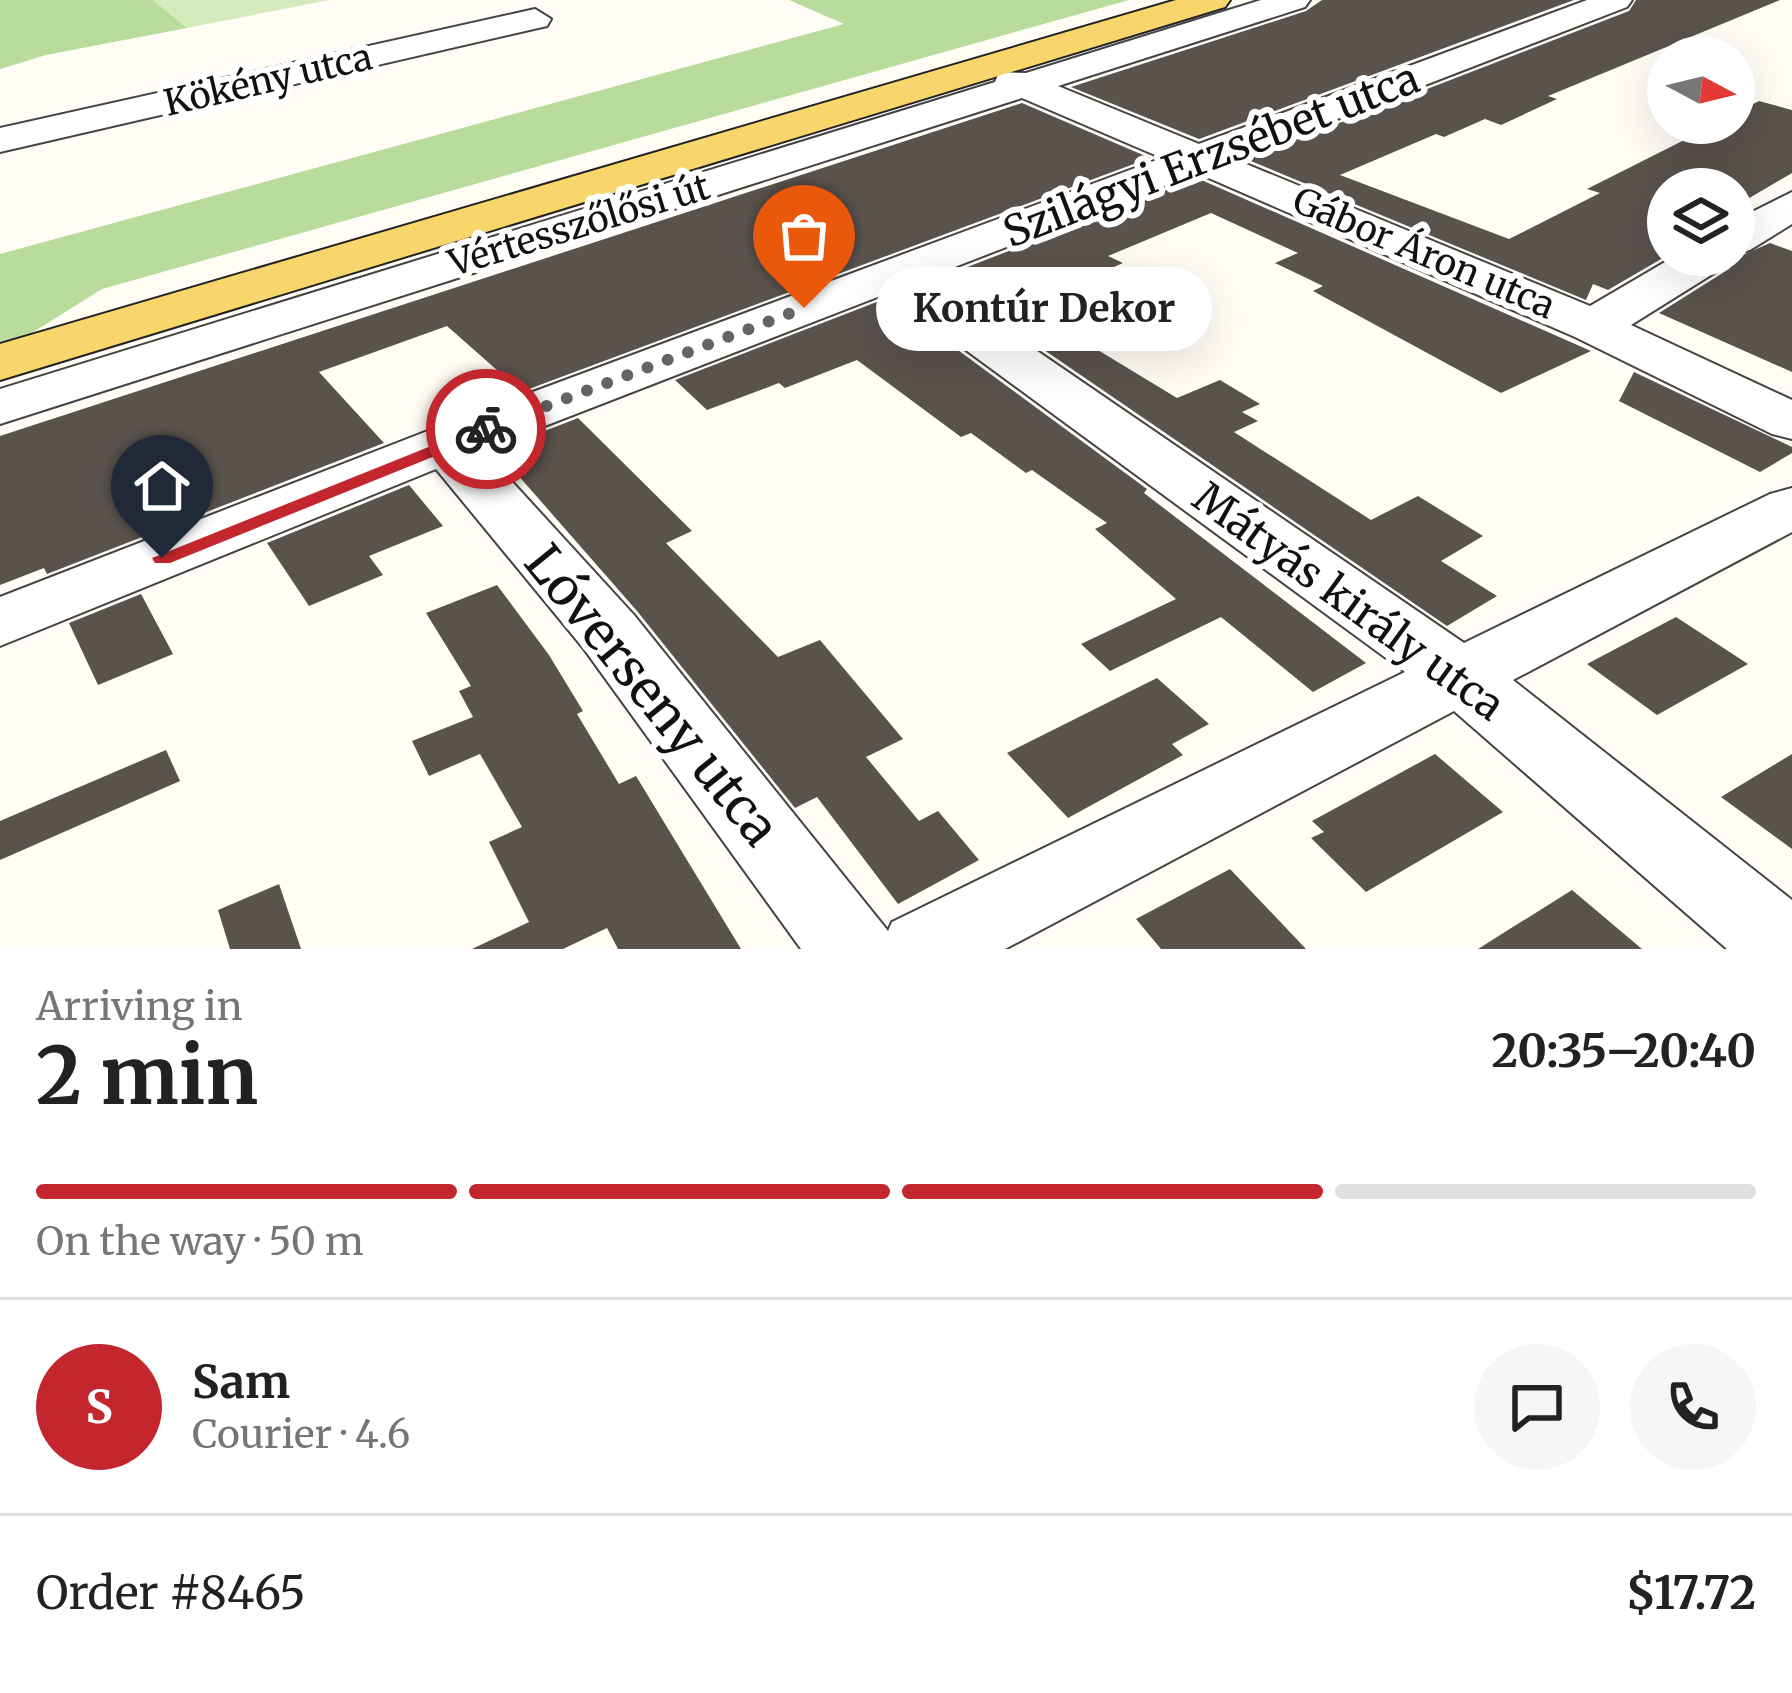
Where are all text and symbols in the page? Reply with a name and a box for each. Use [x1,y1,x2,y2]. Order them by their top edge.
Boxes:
street label: Kökény utca [160,34,376,126]
north arrow [1647,36,1755,144]
map controls [1647,36,1755,276]
street label: Szilágyi Erzsébet utca [996,52,1427,259]
street label: Vértesszőlősi út [442,164,715,286]
button: layers [1647,168,1755,276]
street label: Gábor Áron utca [1286,177,1562,328]
pin [753,185,855,308]
icon: bag [771,203,837,269]
callout: Kontúr Dekor [876,266,1212,350]
text: Kontúr Dekor [913,284,1175,333]
courier [426,369,546,489]
icon: bike [453,396,519,462]
pin [111,435,213,558]
icon: home [129,453,195,519]
street label: Mátyás király utca [1184,471,1514,731]
street label: Lóverseny utca [511,532,793,858]
text: Arriving in [36,982,243,1031]
text: 20:35–20:40 [1491,1023,1756,1079]
text: 2 min [36,1027,258,1125]
text: On the way · 50 m [36,1217,364,1266]
button: chat [1474,1344,1600,1470]
button: phone [1630,1344,1756,1470]
text: Sam [192,1354,290,1410]
text: S [85,1379,113,1435]
text: Courier · 4.6 [192,1410,410,1459]
text: Order #8465 [36,1565,306,1621]
text: $17.72 [1626,1565,1756,1621]

